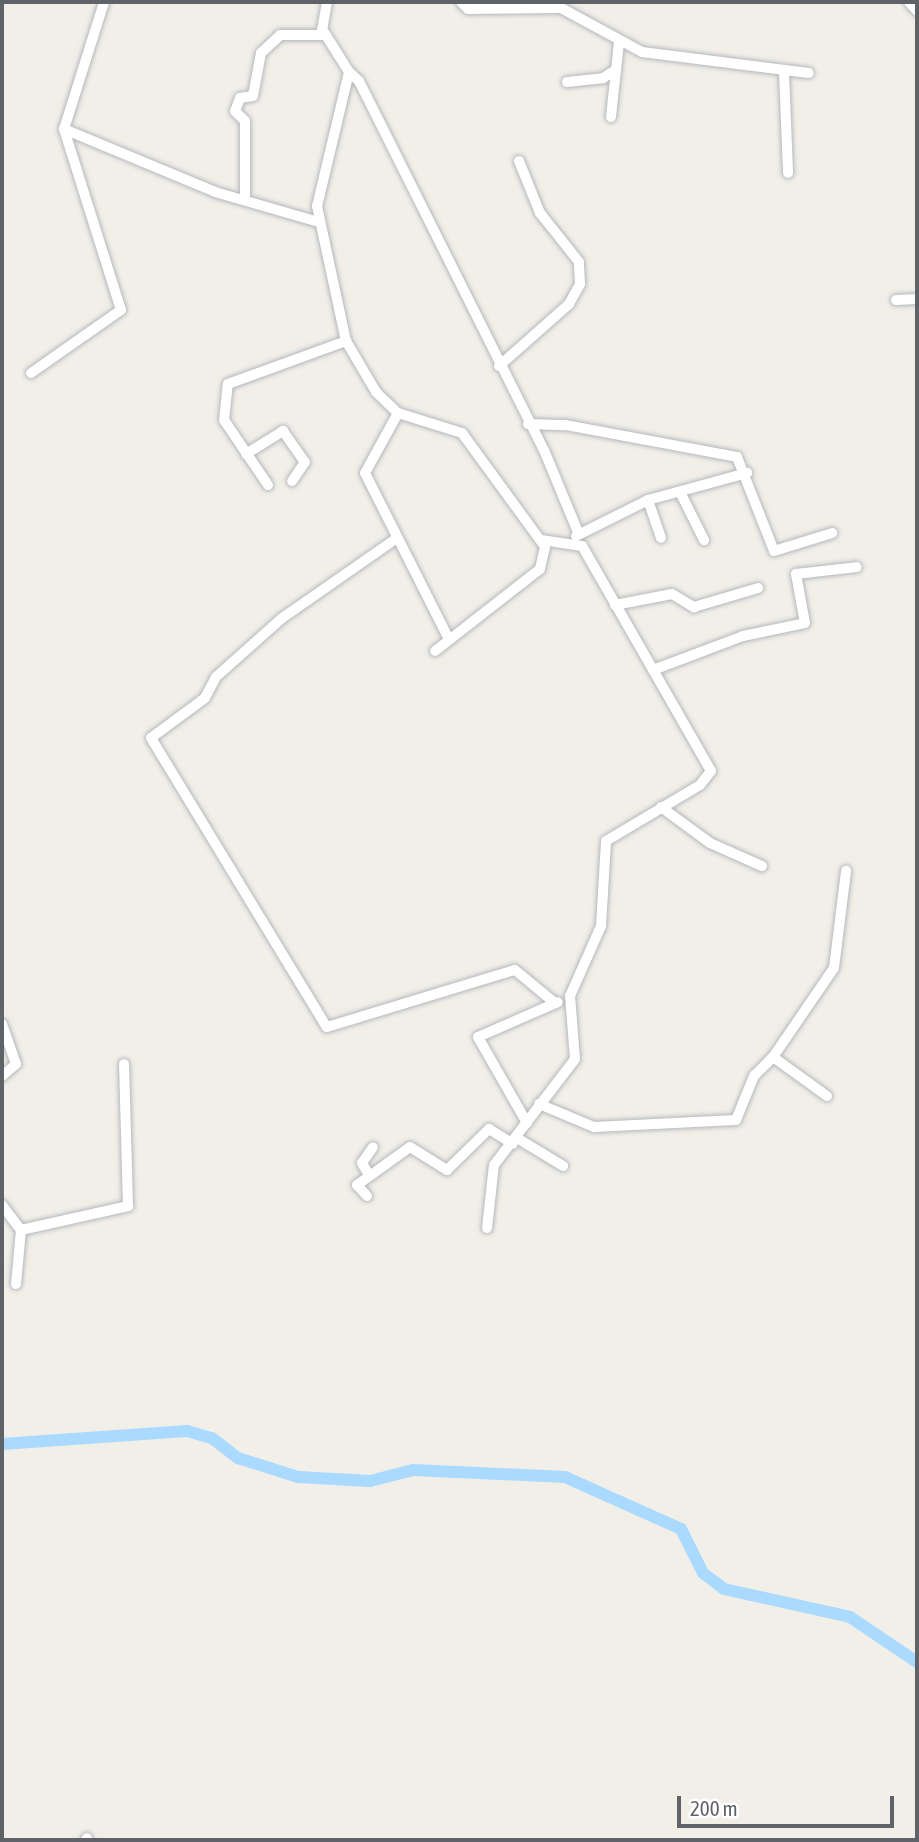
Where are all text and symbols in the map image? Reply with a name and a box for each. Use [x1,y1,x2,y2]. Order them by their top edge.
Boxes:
scale bar [681,1783,898,1827]
text: 200 m [690,1796,738,1820]

